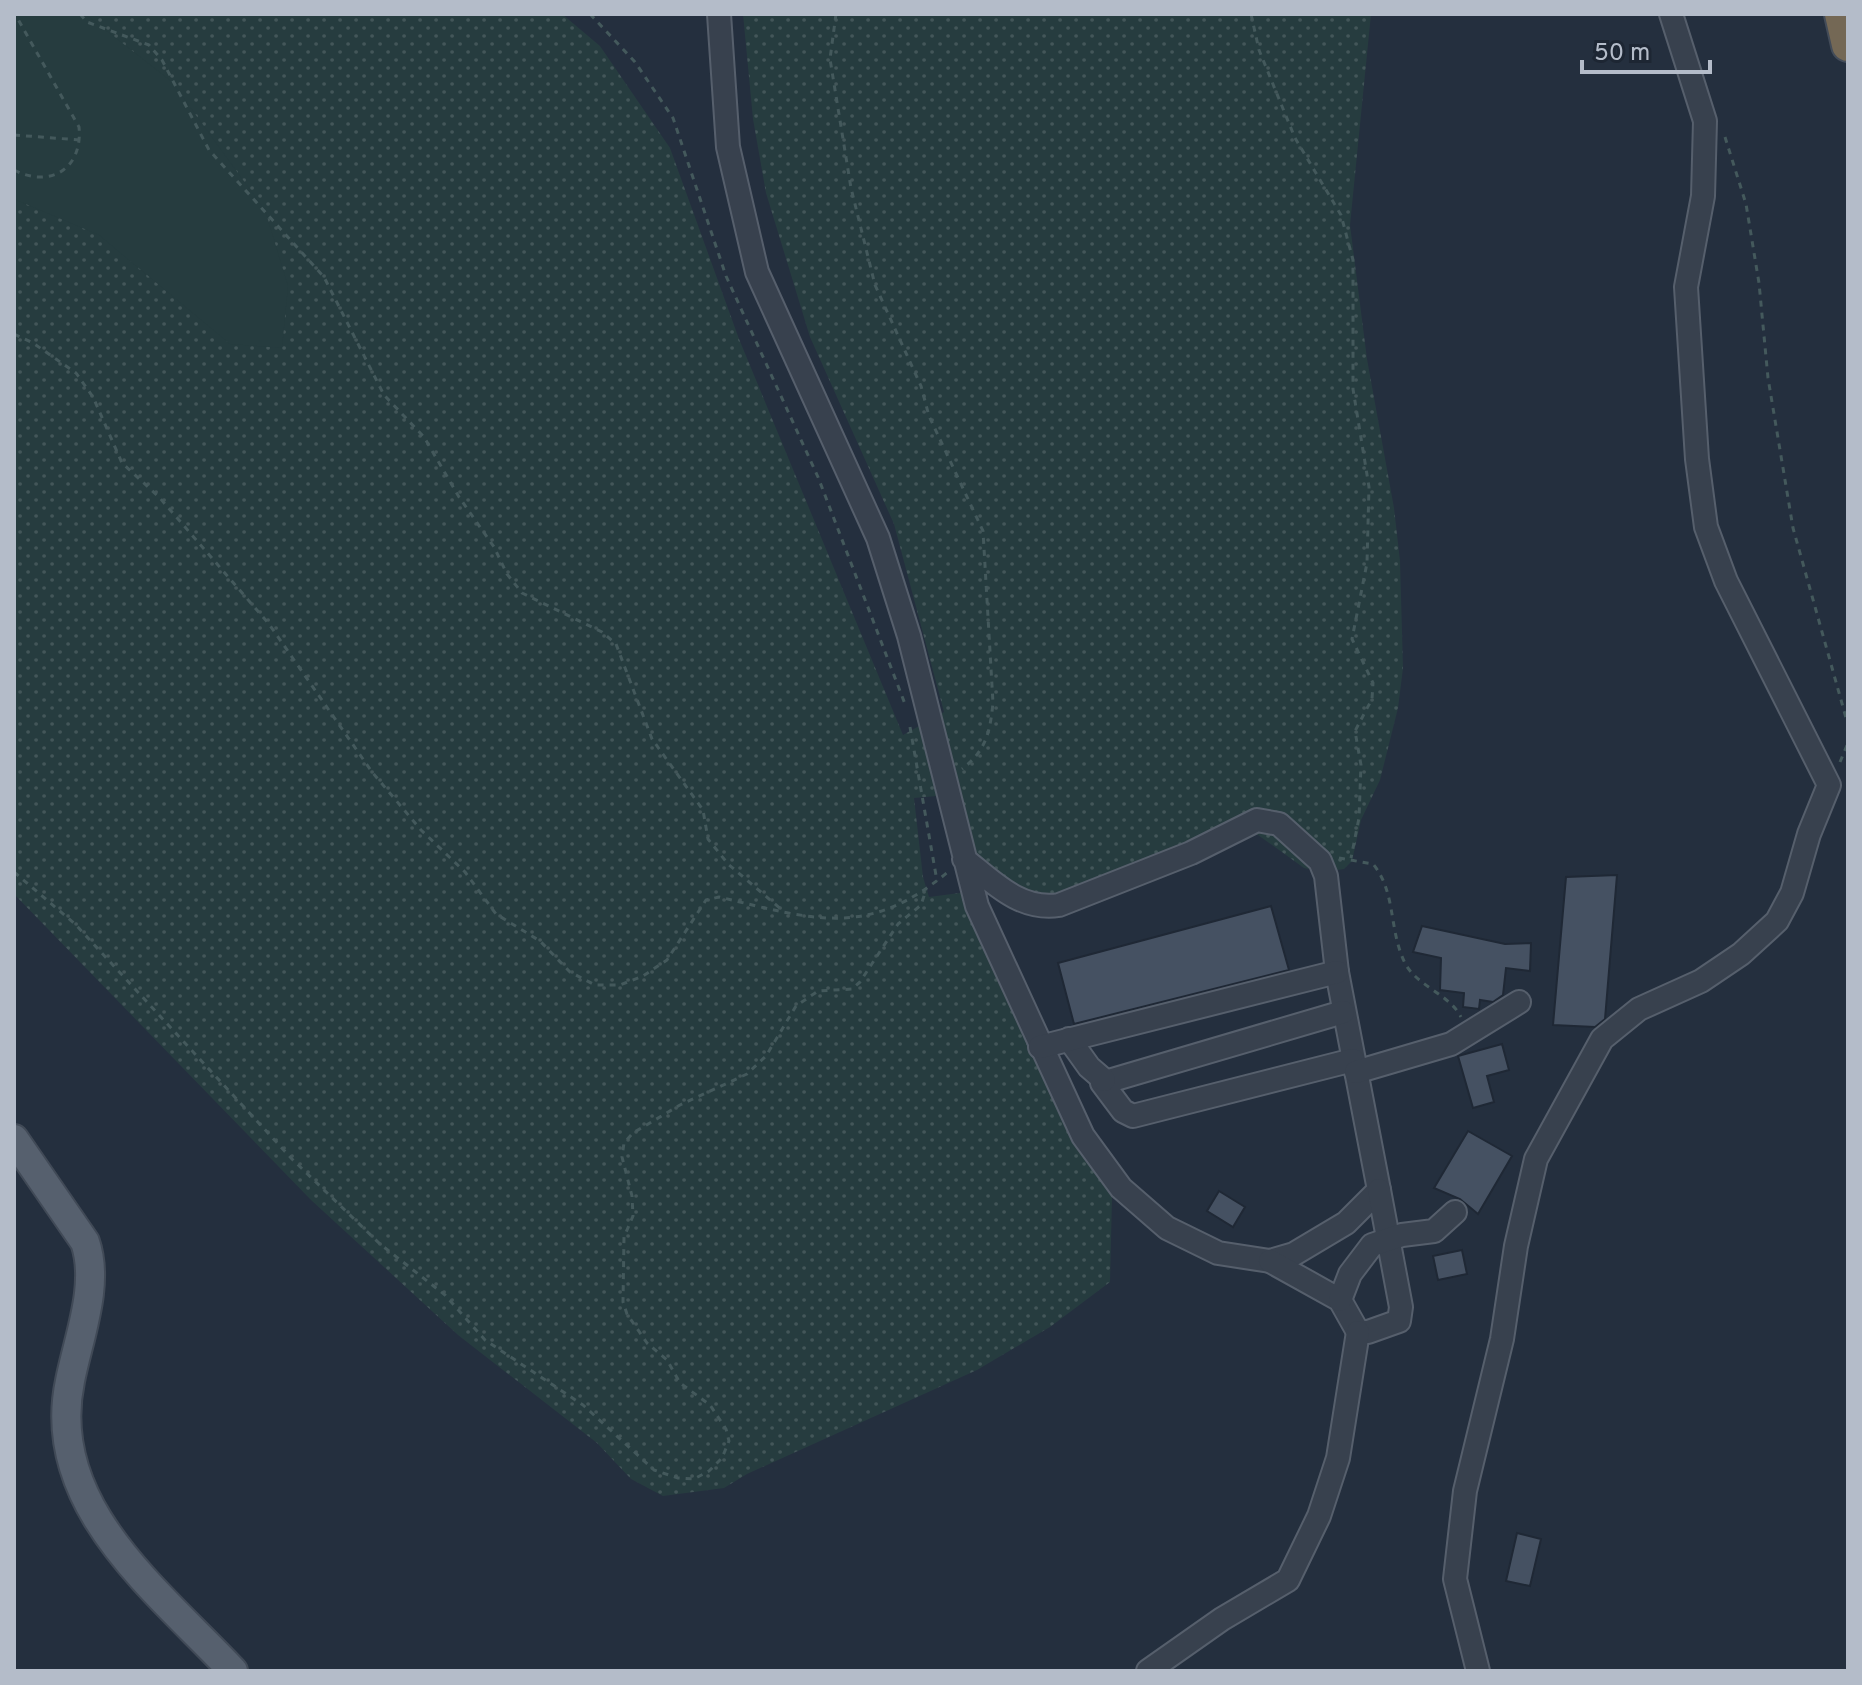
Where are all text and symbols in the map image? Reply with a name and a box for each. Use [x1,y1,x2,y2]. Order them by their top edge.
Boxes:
scale bar [1582,24,1710,74]
text: 50 m [1594,39,1650,69]

